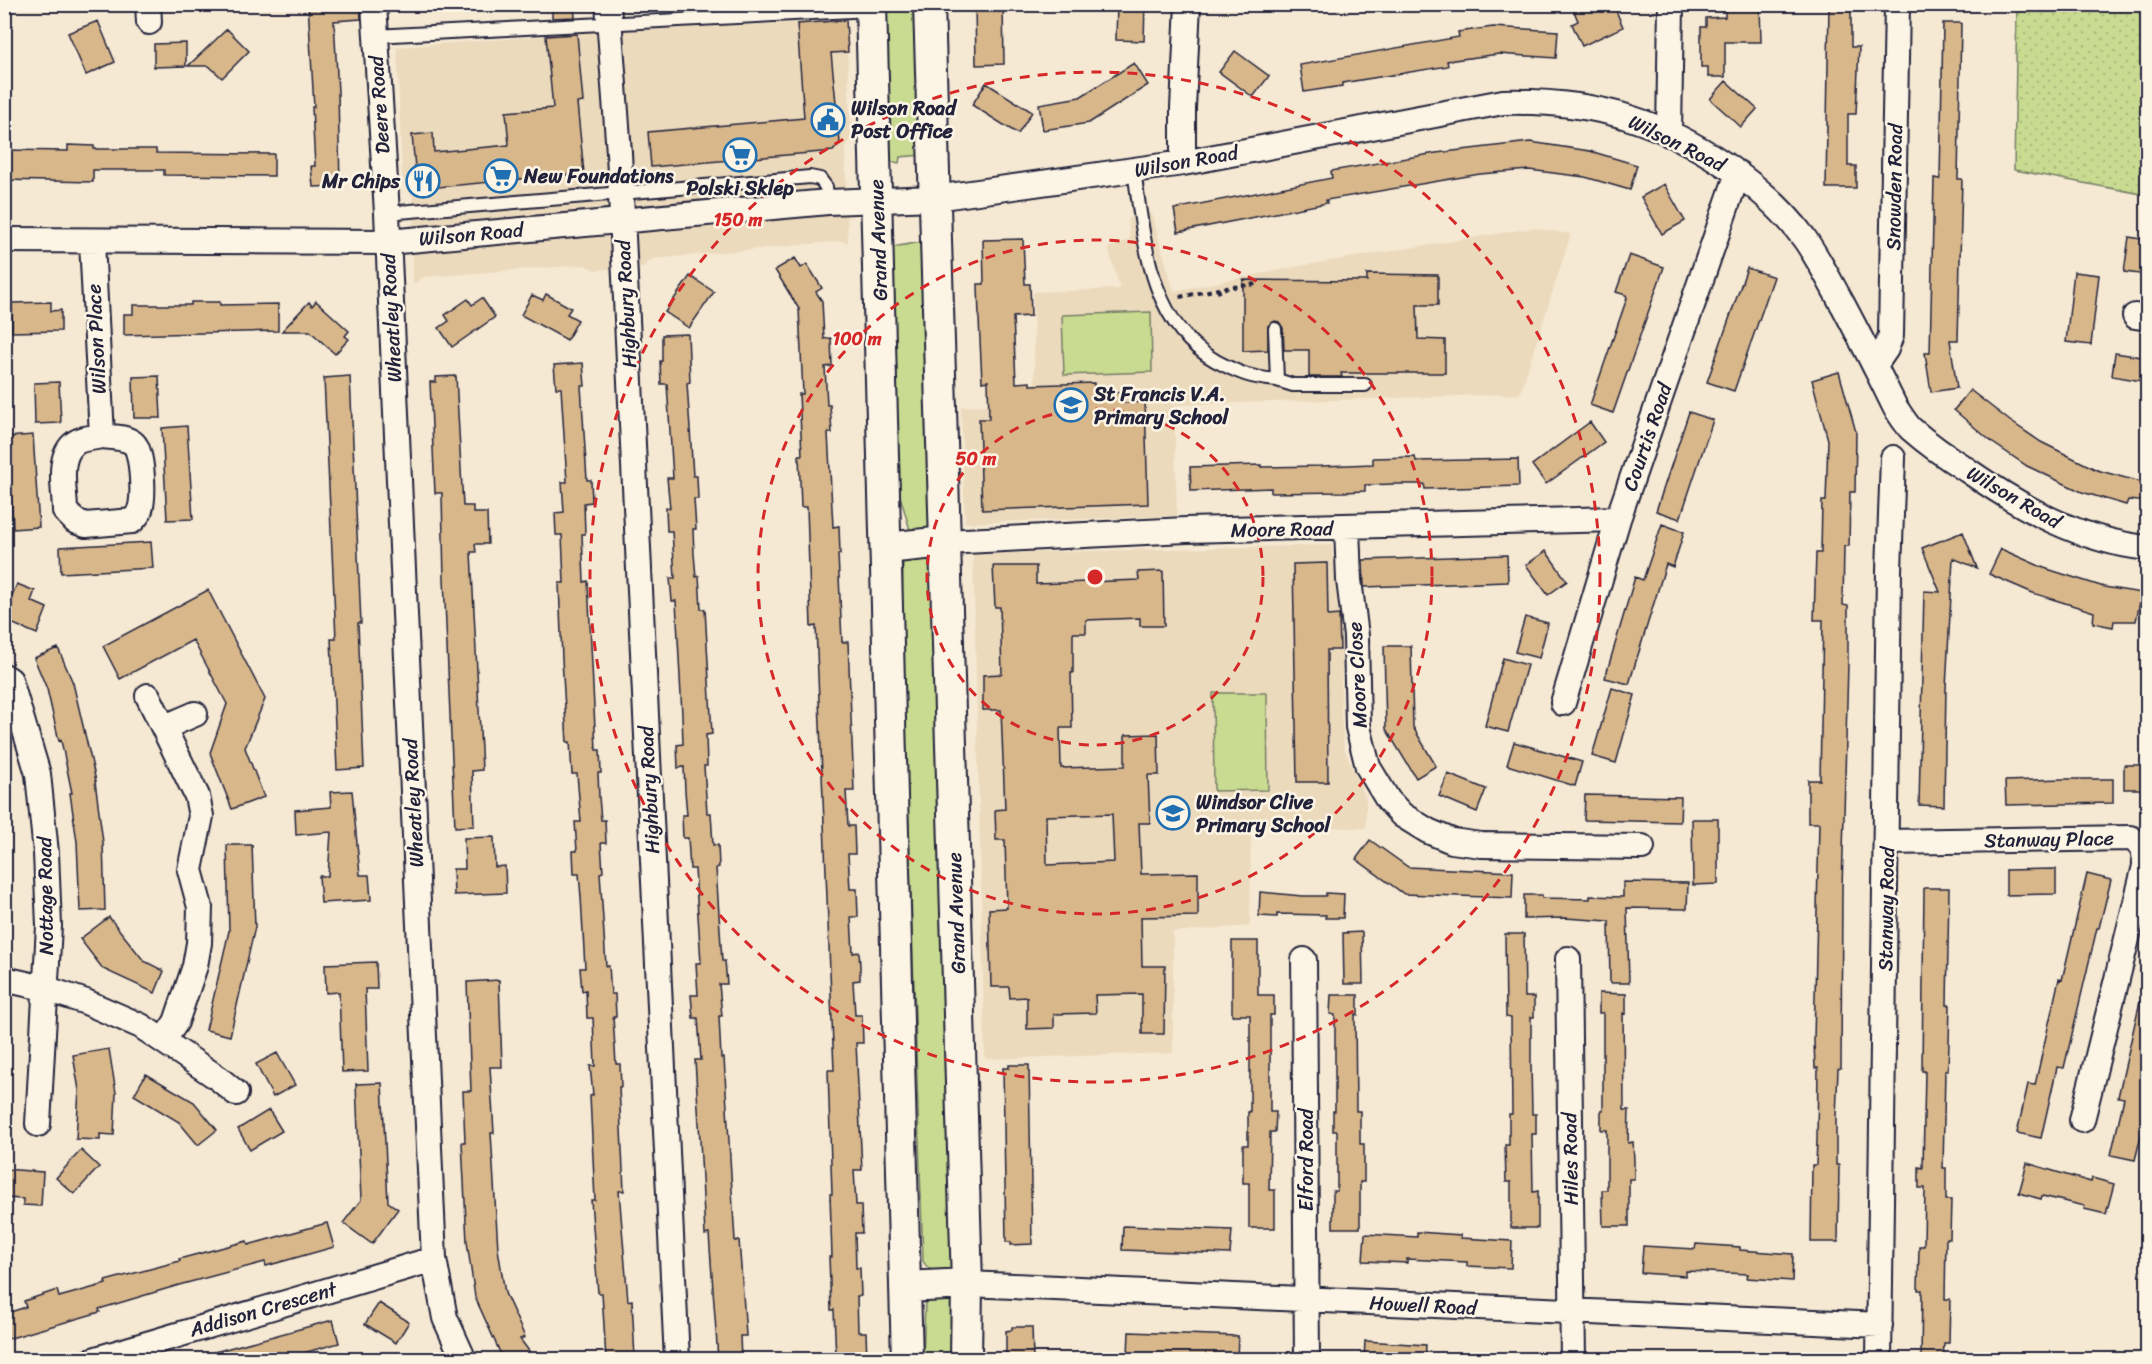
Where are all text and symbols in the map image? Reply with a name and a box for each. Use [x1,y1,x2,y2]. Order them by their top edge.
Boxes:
street label: Deere Road [359,53,400,155]
place label: Wilson Road Post Office [851,91,958,149]
public building icon: Wilson Road Post Office [810,102,846,138]
street label: Wilson Road [1622,105,1733,183]
street label: Snowden Road [1876,122,1913,251]
street label: Wilson Road [1131,135,1242,188]
supermarket icon: Polski Sklep [722,137,758,173]
supermarket icon: New Foundations [483,158,519,194]
place label: New Foundations [523,159,674,194]
restaurant icon: Mr Chips [405,163,441,199]
place label: Mr Chips [321,164,401,199]
place label: Polski Sklep [686,171,794,206]
street label: Grand Avenue [859,179,898,301]
text: 150 m [714,204,762,236]
street label: Wilson Road [417,212,526,256]
street label: Highbury Road [606,238,647,369]
street label: Wheatley Road [371,251,412,383]
street label: Wilson Place [76,283,117,395]
text: 100 m [833,323,882,355]
place label: St Francis V.A. Primary School [1093,377,1229,435]
street label: Courtis Road [1613,377,1683,496]
school or university icon: St Francis V.A. Primary School [1053,387,1089,423]
text: 50 m [956,443,997,475]
street label: Wilson Road [1960,456,2069,539]
street label: Moore Road [1230,511,1335,548]
centre of rings [1085,567,1105,587]
street label: Moore Close [1337,621,1378,729]
street label: Highbury Road [629,724,670,855]
street label: Wheatley Road [393,736,434,868]
place label: Windsor Clive Primary School [1196,785,1331,843]
school or university icon: Windsor Clive Primary School [1155,795,1191,831]
street label: Stanway Place [1984,821,2114,858]
street label: Nottage Road [27,835,64,955]
street label: Stanway Road [1868,845,1905,971]
street label: Grand Avenue [937,852,976,974]
street label: Elford Road [1289,1107,1324,1211]
street label: Hiles Road [1552,1111,1589,1206]
street label: Addison Crescent [184,1271,342,1347]
street label: Howell Road [1368,1285,1479,1326]

